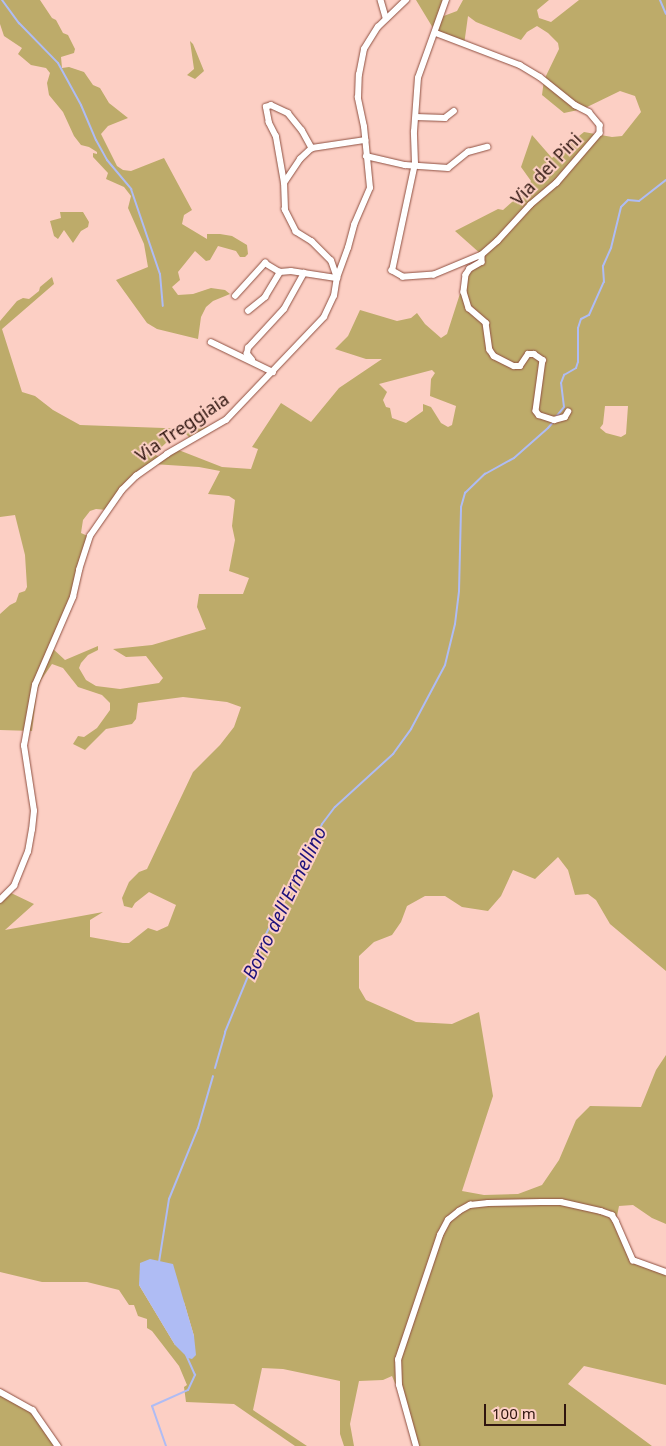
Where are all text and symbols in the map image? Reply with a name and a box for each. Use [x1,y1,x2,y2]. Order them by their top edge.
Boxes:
street label: Via dei Pini [506,128,586,210]
street label: Via Treggiaia [131,388,233,466]
water label: Borro dell'Ermellino [238,823,332,983]
scale bar [486,1394,568,1426]
text: 100 m [492,1403,536,1423]

